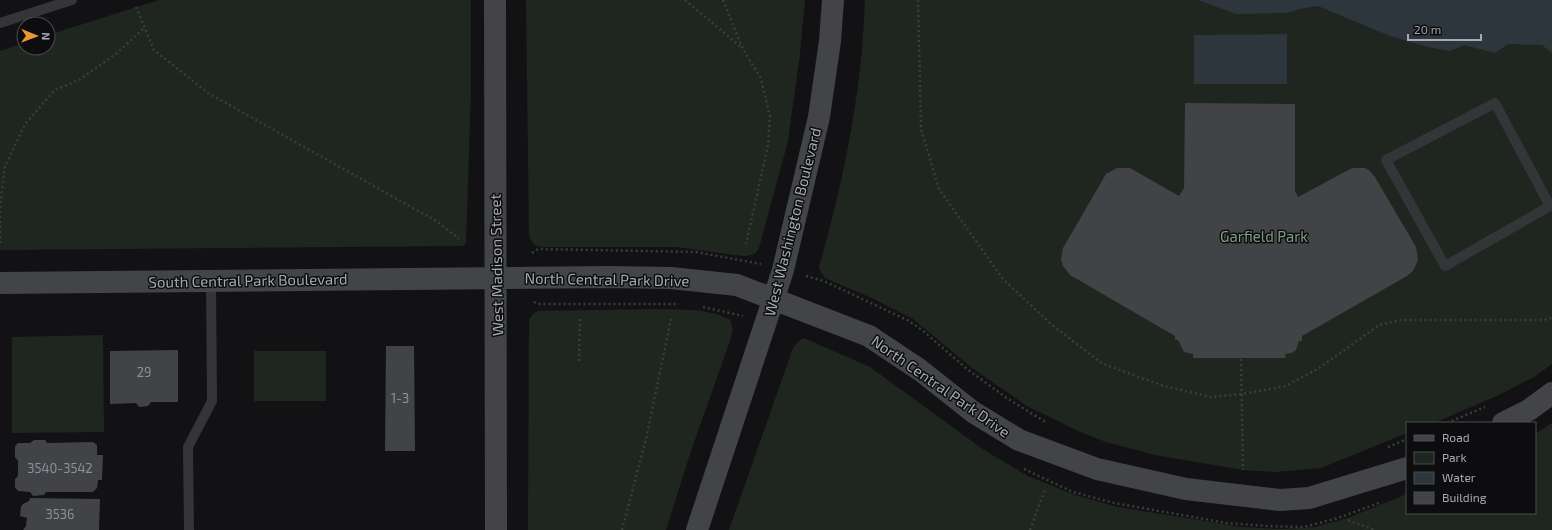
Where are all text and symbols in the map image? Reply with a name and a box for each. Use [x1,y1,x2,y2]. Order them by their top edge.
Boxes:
north arrow [16,16,56,56]
scale bar [1408,16,1481,42]
text: 20 m [1414,22,1441,36]
text: N [40,32,53,40]
street label: West Washington Boulevard [760,126,824,318]
street label: West Madison Street [486,193,506,336]
park label: Garfield Park [1220,227,1308,245]
street label: South Central Park Boulevard [148,269,348,291]
street label: North Central Park Drive [524,269,690,289]
street label: North Central Park Drive [868,331,1014,441]
house number: 29 [137,364,151,380]
house number: 1-3 [391,390,409,406]
legend [1406,422,1536,514]
text: Road [1442,430,1470,444]
text: Park [1442,450,1467,464]
house number: 3540-3542 [27,460,93,476]
text: Water [1442,470,1476,484]
text: Building [1442,490,1487,504]
house number: 3536 [46,506,74,522]

